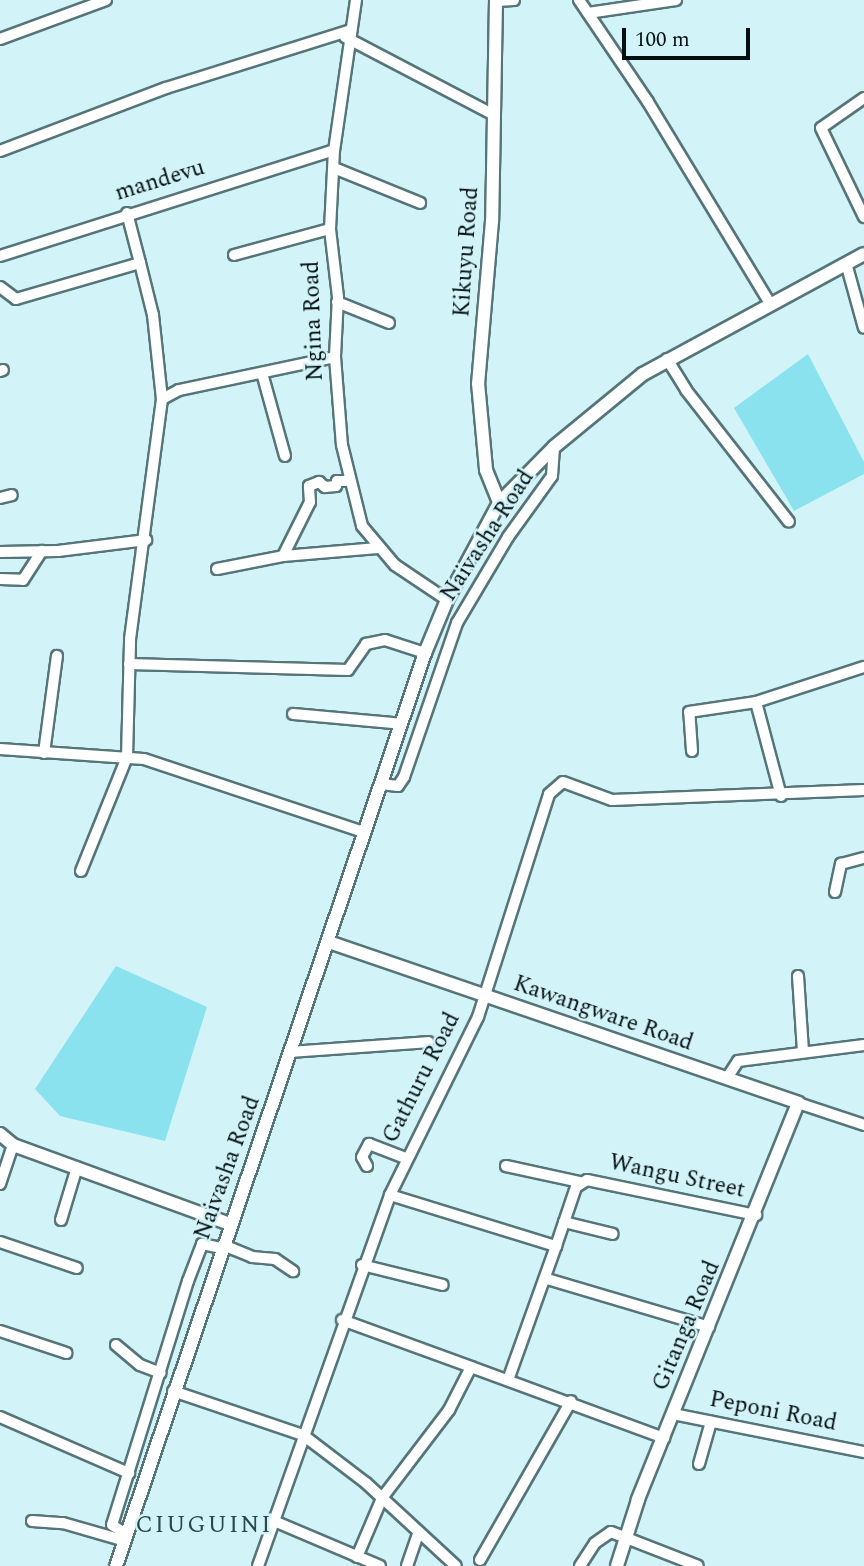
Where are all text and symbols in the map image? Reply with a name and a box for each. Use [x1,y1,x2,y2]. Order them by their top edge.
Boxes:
scale bar [626,14,754,58]
text: 100 m [635,24,690,56]
street label: mandevu [112,154,208,208]
street label: Kikuyu Road [449,186,485,318]
street label: Ngina Road [298,260,330,382]
street label: Naivasha Road [435,465,541,607]
street label: Kawangware Road [510,970,696,1058]
street label: Gathuru Road [377,1008,467,1148]
street label: Naivasha Road [189,1092,267,1244]
street label: Wangu Street [607,1149,747,1205]
street label: Gitanga Road [647,1257,727,1395]
street label: Peponi Road [707,1386,839,1438]
district label: CIUGUINI [136,1512,272,1540]

